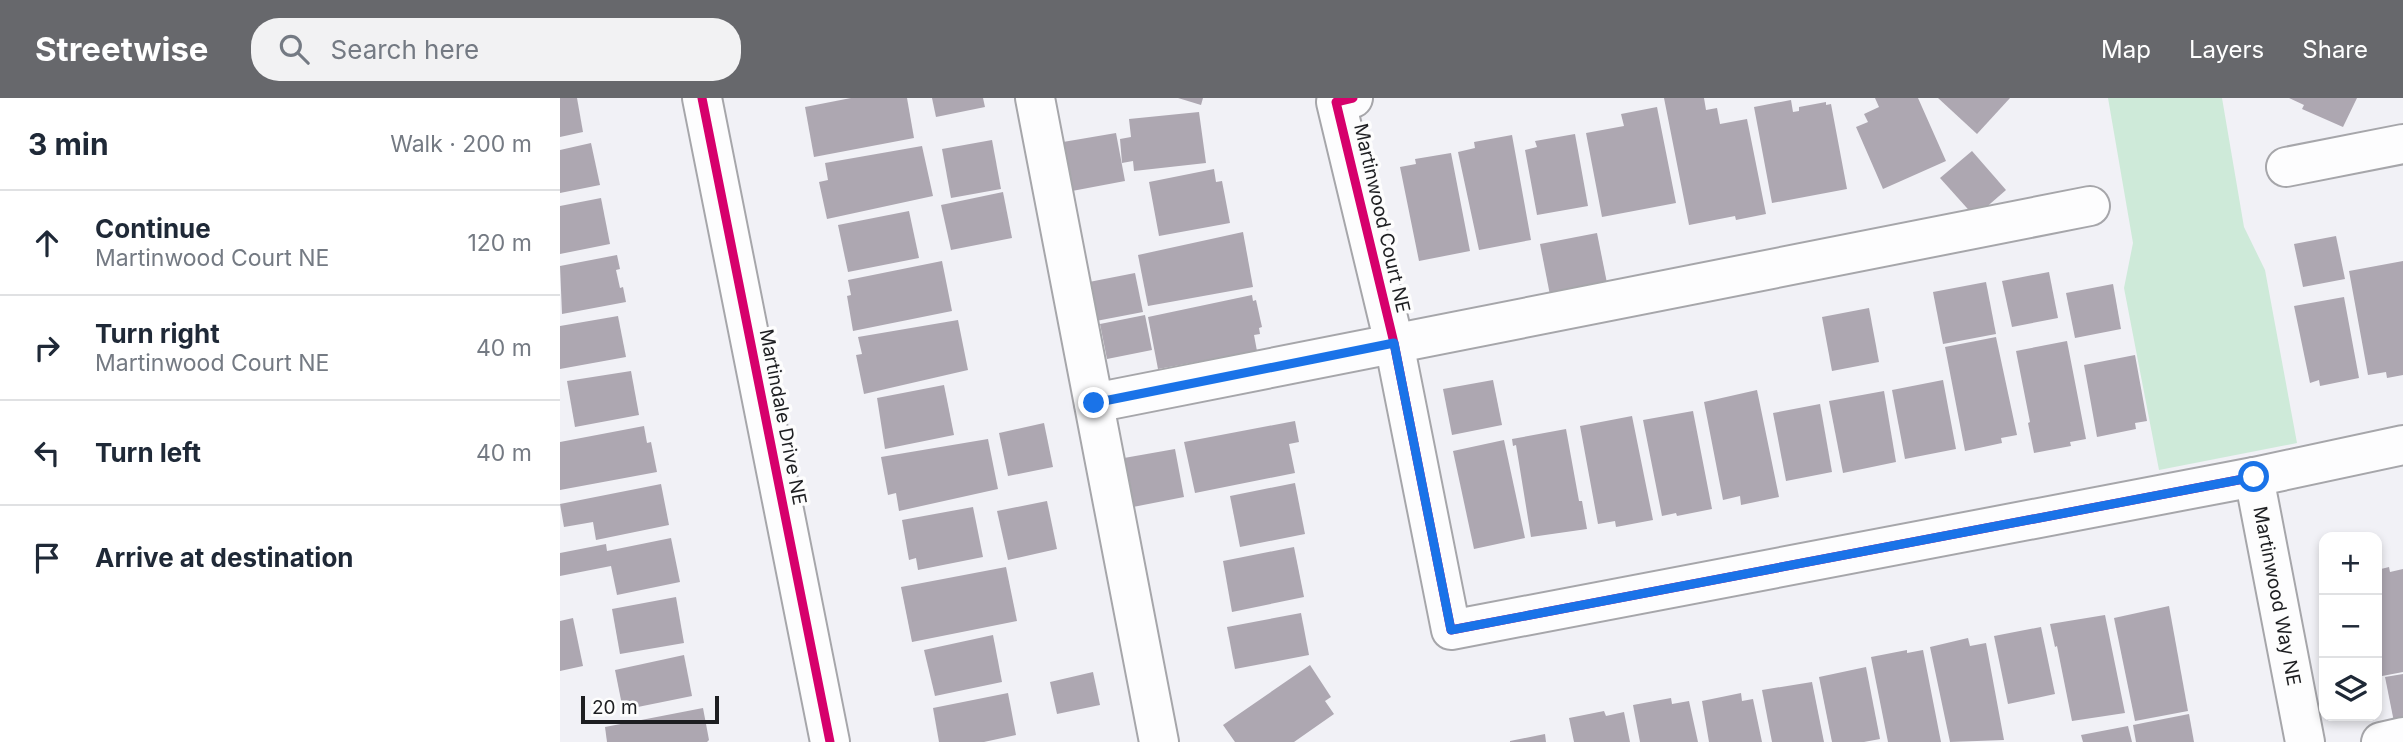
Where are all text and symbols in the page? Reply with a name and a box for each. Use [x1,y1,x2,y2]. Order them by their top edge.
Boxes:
search box [251,18,741,81]
text: Streetwise [35,29,209,69]
icon: search [275,30,313,68]
text: Search here [331,34,479,65]
text: Map [2101,35,2151,64]
text: Layers [2189,35,2264,64]
text: Share [2302,35,2368,64]
street label: Martinwood Court NE [1349,121,1415,315]
text: 3 min [28,126,109,162]
text: Walk · 200 m [390,130,532,158]
text: Continue [95,213,211,244]
icon: ahead [28,224,66,262]
text: 120 m [467,229,532,257]
text: Martinwood Court NE [95,244,329,272]
text: Turn right [95,318,220,349]
street label: Martindale Drive NE [755,327,811,507]
icon: right [28,329,66,367]
text: 40 m [476,334,532,362]
text: Martinwood Court NE [95,349,329,377]
route end [1078,387,1109,418]
icon: left [28,434,66,472]
text: Turn left [95,437,201,468]
text: 40 m [476,439,532,467]
route start [2238,461,2269,492]
street label: Martinwood Way NE [2248,504,2306,688]
map controls [2319,532,2382,721]
button: + [2319,532,2382,595]
icon: arrive [28,539,66,577]
text: Arrive at destination [95,542,354,573]
button: − [2319,595,2382,658]
button: layers [2319,658,2382,721]
scale bar [581,693,719,725]
text: 20 m [592,696,638,719]

